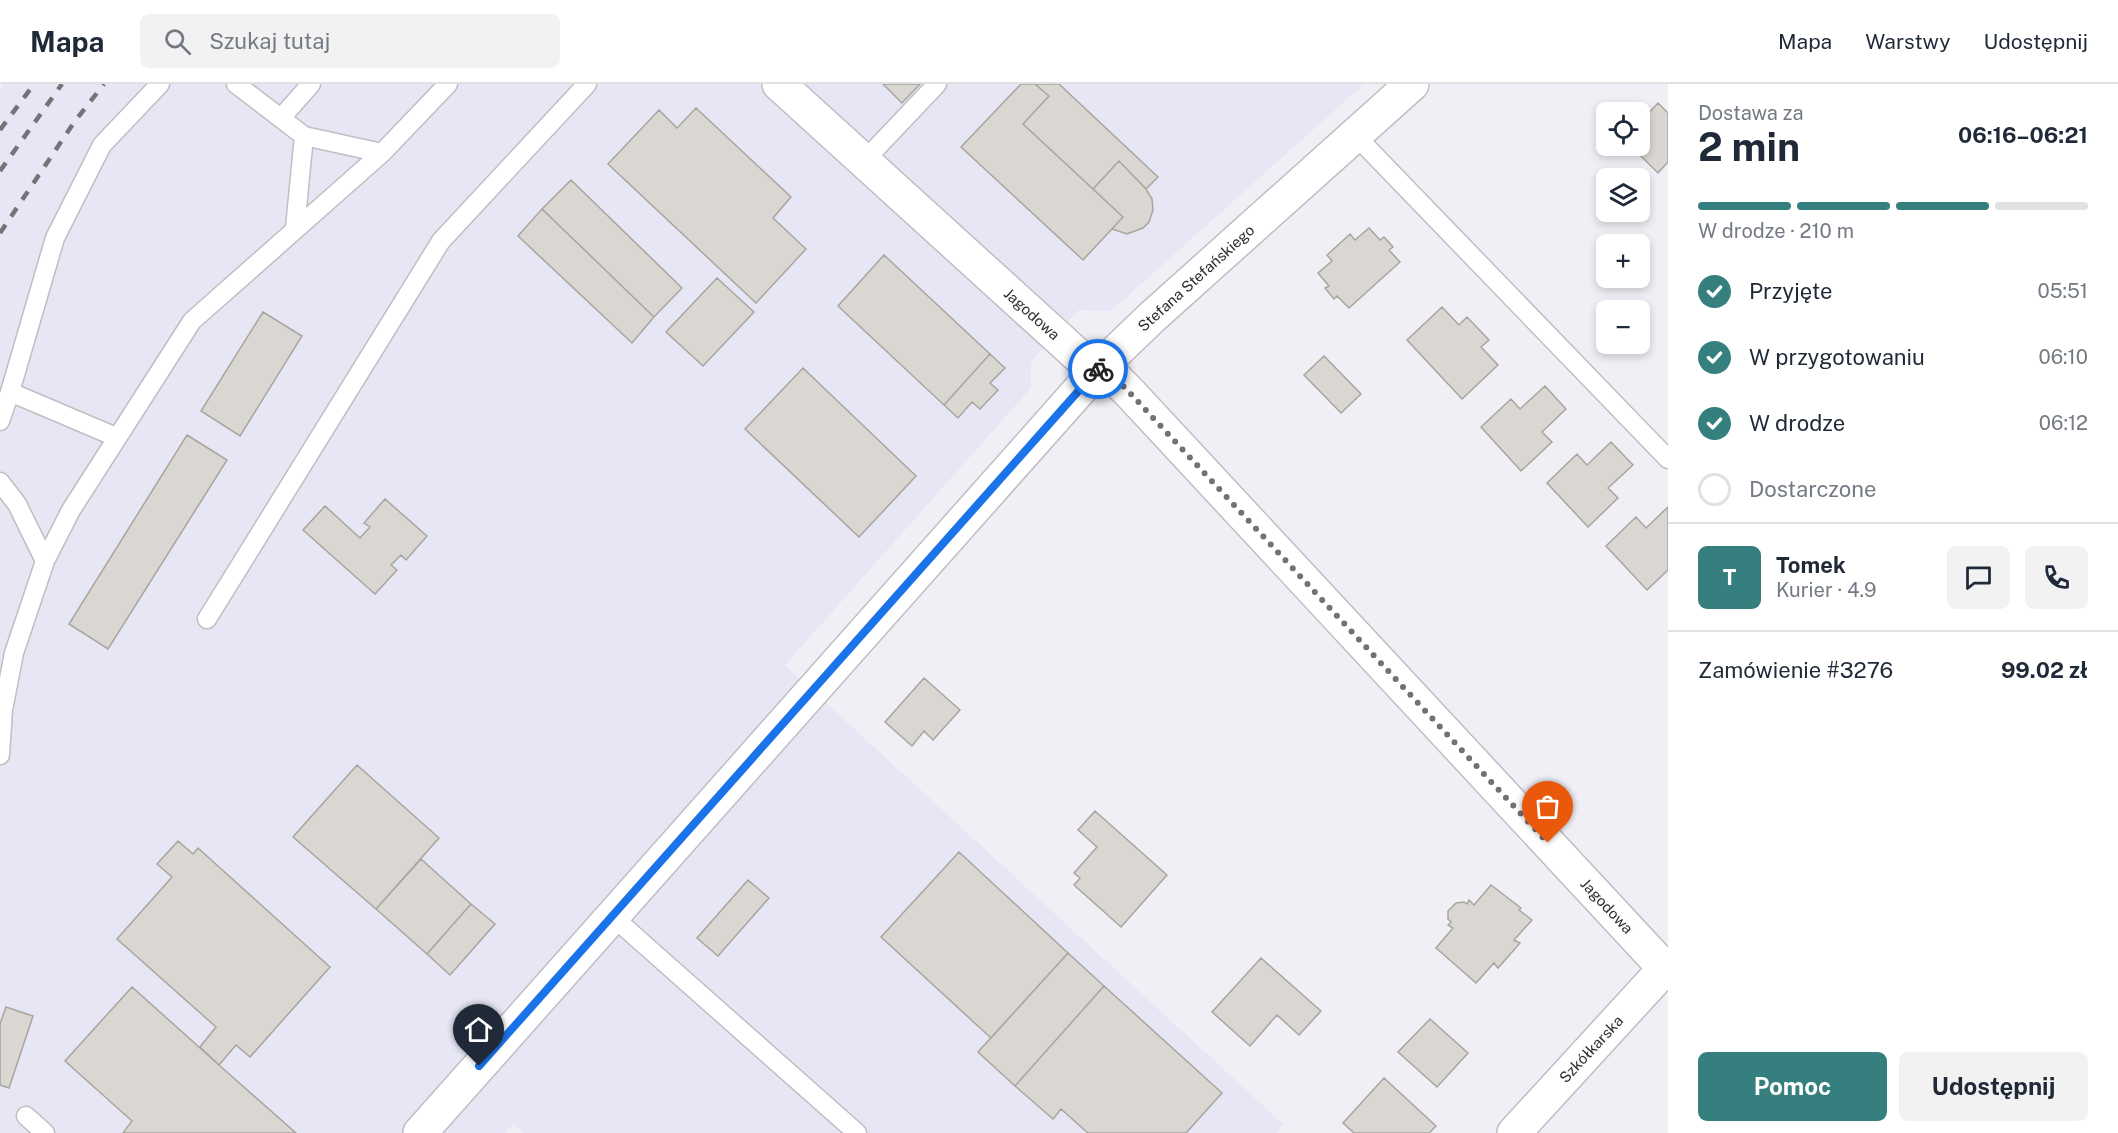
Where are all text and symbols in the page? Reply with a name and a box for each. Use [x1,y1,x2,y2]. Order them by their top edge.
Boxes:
search box [140,14,560,68]
text: Mapa [30,25,104,58]
icon: search [161,25,194,58]
text: Szukaj tutaj [209,28,330,54]
text: Mapa [1778,29,1832,54]
text: Warstwy [1865,29,1950,54]
text: Udostępnij [1983,29,2088,54]
text: Dostawa za [1698,101,1804,125]
map controls [1596,102,1650,354]
button: locate [1596,102,1650,156]
text: 06:16–06:21 [1958,122,2088,148]
text: 2 min [1698,124,1800,170]
button: layers [1596,168,1650,222]
text: W drodze · 210 m [1698,219,1854,243]
street label: Stefana Stefańskiego [1134,221,1258,335]
button: + [1596,234,1650,288]
icon: check [1698,275,1731,308]
text: Przyjęte [1749,278,1832,304]
text: 05:51 [2037,279,2088,303]
street label: Jagodowa [1001,285,1063,343]
button: − [1596,300,1650,354]
courier [1068,339,1128,399]
icon: check [1698,341,1731,374]
text: W przygotowaniu [1749,344,1925,370]
text: 06:10 [2039,345,2088,369]
icon: bike [1082,353,1115,386]
icon: check [1698,407,1731,440]
text: W drodze [1749,410,1845,436]
text: 06:12 [2039,411,2088,435]
text: Dostarczone [1749,476,1876,502]
button: chat [1947,546,2010,609]
button: phone [2025,546,2088,609]
text: Tomek [1776,552,1846,578]
text: T [1723,564,1736,590]
text: Kurier · 4.9 [1776,578,1876,602]
text: Zamówienie #3276 [1698,657,1893,683]
text: 99.02 zł [2001,657,2088,683]
pin [1522,781,1573,843]
icon: bag [1531,790,1564,823]
street label: Jagodowa [1577,875,1637,937]
pin [453,1004,504,1066]
street label: Szkółkarska [1556,1012,1626,1086]
icon: home [462,1013,495,1046]
button: Pomoc [1698,1052,1887,1121]
button: Udostępnij [1899,1052,2088,1121]

